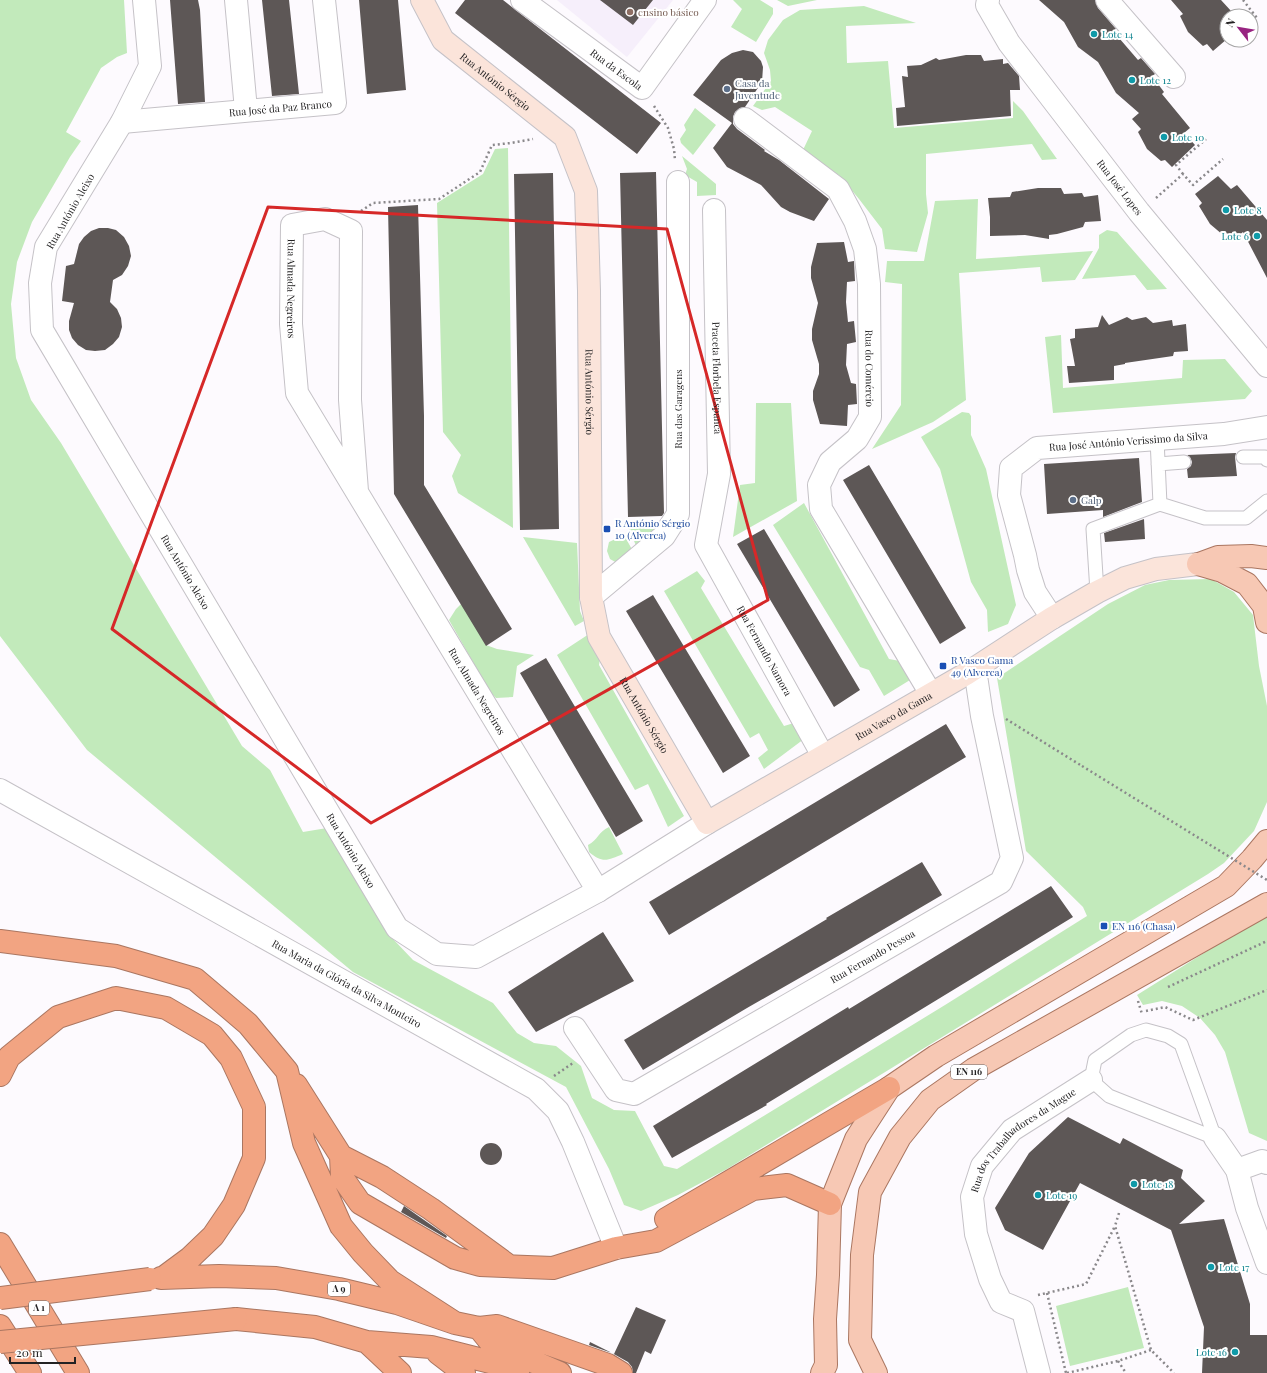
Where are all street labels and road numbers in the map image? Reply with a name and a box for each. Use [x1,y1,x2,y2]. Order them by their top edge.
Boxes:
street label: Rua da Escola [587,45,645,93]
street label: Rua António Sérgio [457,49,534,114]
street label: Rua José da Paz Branco [228,96,333,119]
street label: Rua José Lopes [1094,156,1146,218]
street label: Rua António Aleixo [43,170,97,251]
street label: Rua Almada Negreiros [284,239,299,339]
street label: Praceta Florbela Espanca [709,322,725,434]
street label: Rua do Comércio [862,330,877,408]
street label: Rua António Sérgio [582,349,597,436]
street label: Rua das Garagens [671,369,685,449]
street label: Rua José António Verissimo da Silva [1049,428,1208,454]
street label: Rua António Aleixo [158,532,214,612]
street label: Rua Fernando Namora [734,603,795,698]
street label: Rua Almada Negreiros [445,645,509,737]
street label: Rua António Sérgio [617,674,672,756]
street label: Rua Vasco da Gama [853,688,934,743]
street label: Rua António Aleixo [323,810,379,891]
street label: Rua Fernando Pessoa [827,926,917,986]
street label: Rua Maria da Glória da Silva Monteiro [269,936,424,1031]
road number: EN 116 [951,1065,987,1079]
street label: Rua dos Trabalhadores da Mague [967,1084,1078,1194]
road number: A 9 [328,1282,350,1296]
road number: A 1 [29,1301,49,1315]

